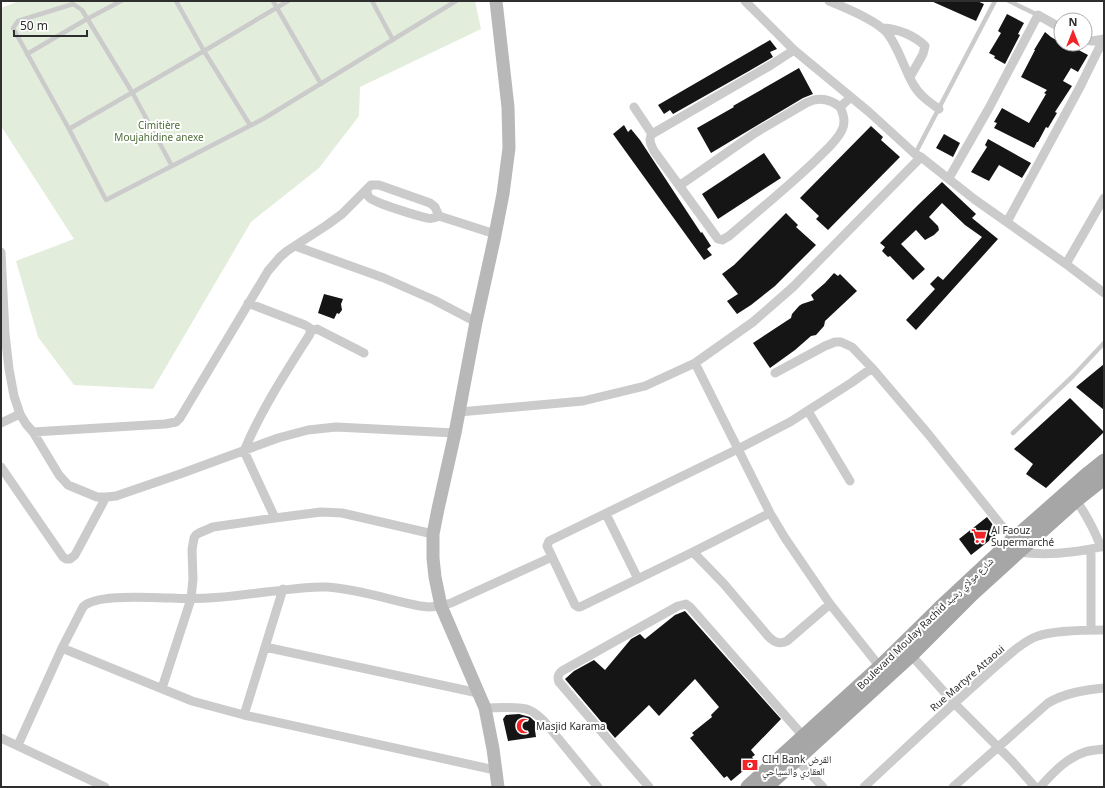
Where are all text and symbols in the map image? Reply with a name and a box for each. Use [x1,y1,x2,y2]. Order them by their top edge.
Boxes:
scale bar [14,12,87,38]
north arrow [1053,12,1093,52]
text: N [1069,14,1077,29]
text: 50 m [20,17,48,34]
park label: Cimitière Moujahidine anexe [114,118,204,144]
place label: Al Faouz Supermarché [991,523,1054,549]
supermarket icon: Al Faouz Supermarché [970,527,988,545]
street label: Boulevard Moulay Rachid شارع مولاي رشيد [854,553,998,693]
street label: Rue Martyre Attaoui [927,642,1007,714]
mosque icon: Masjid Karama [515,717,533,735]
place label: Masjid Karama [536,719,606,733]
place label: CIH Bank القرض العقاري والسياحي [762,752,831,780]
bank icon: CIH Bank القرض العقاري والسياحي [741,756,759,774]

